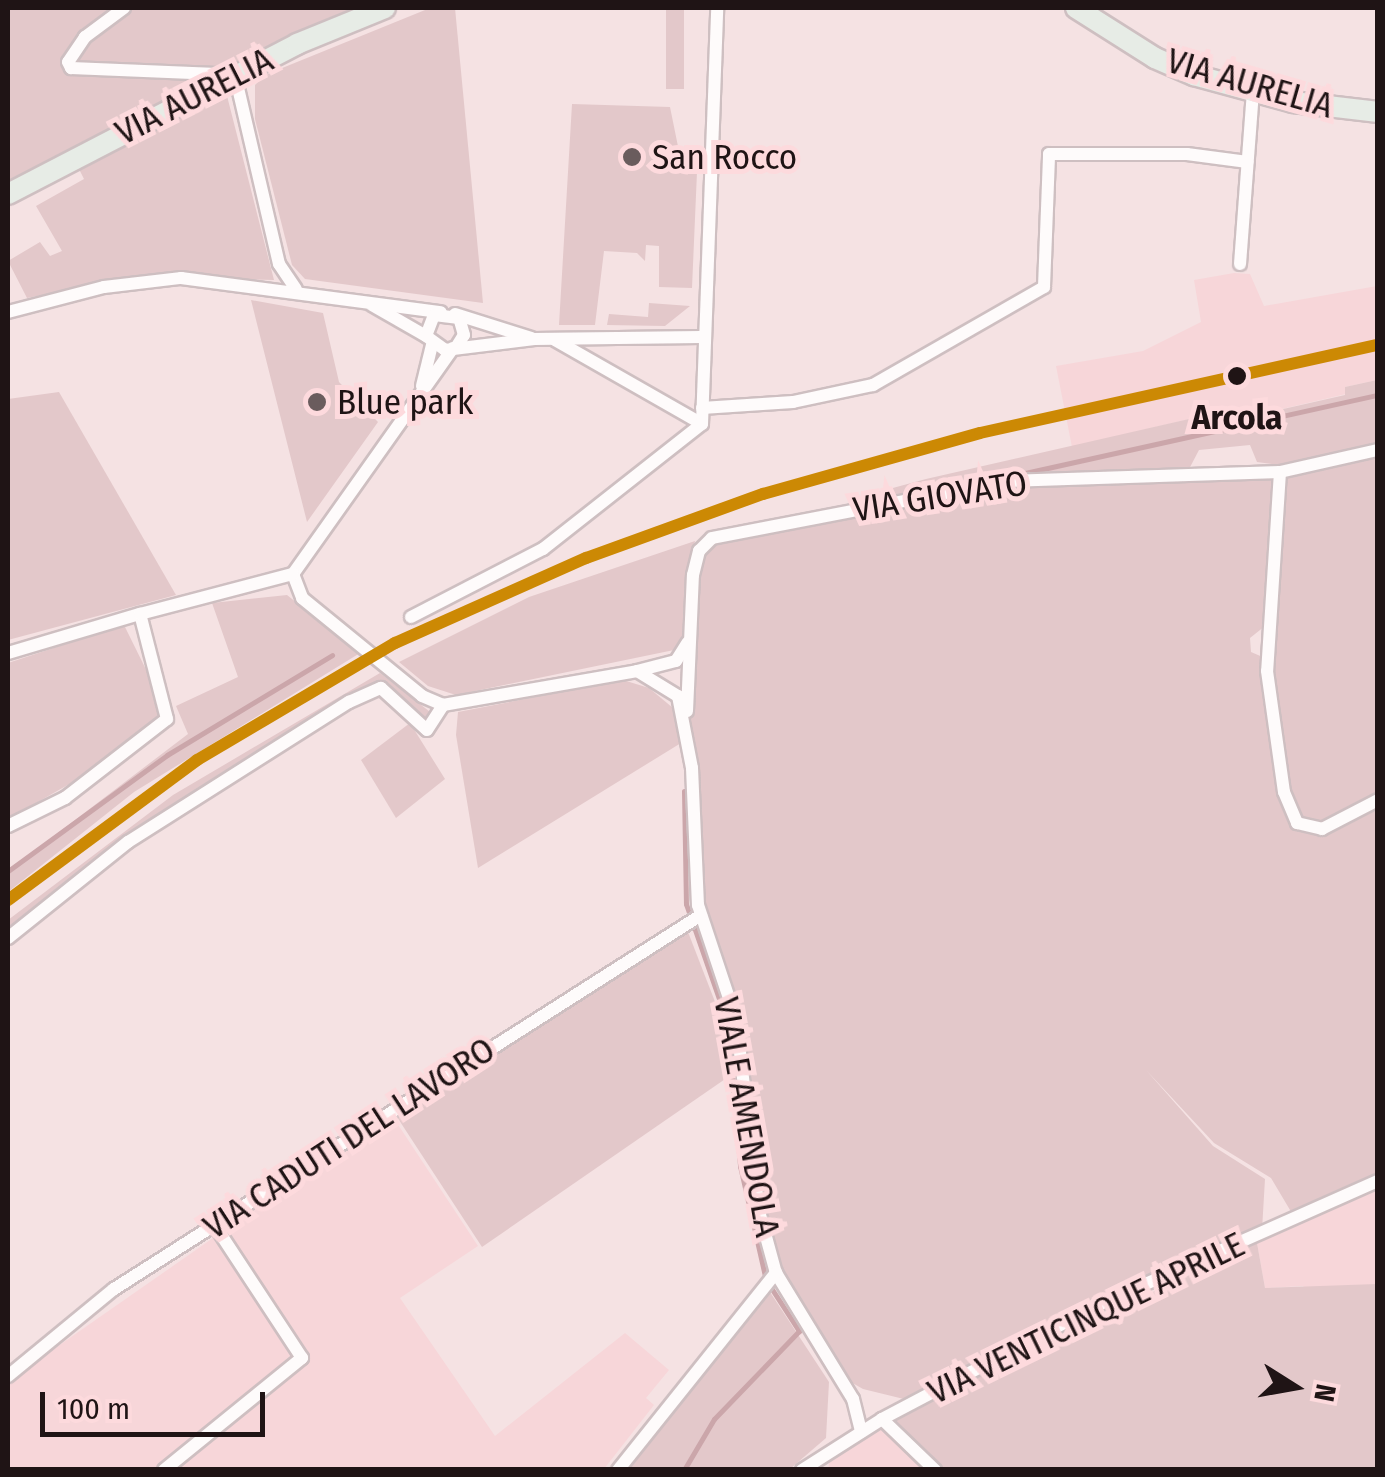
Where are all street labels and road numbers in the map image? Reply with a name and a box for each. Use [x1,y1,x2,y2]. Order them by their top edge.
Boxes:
street label: VIA AURELIA [108,39,280,153]
street label: VIA AURELIA [1162,39,1338,127]
street label: VIA GIOVATO [850,462,1030,530]
street label: VIALE AMENDOLA [705,994,789,1240]
street label: VIA CADUTI DEL LAVORO [196,1028,502,1248]
street label: VIA VENTICINQUE APRILE [921,1223,1251,1413]

